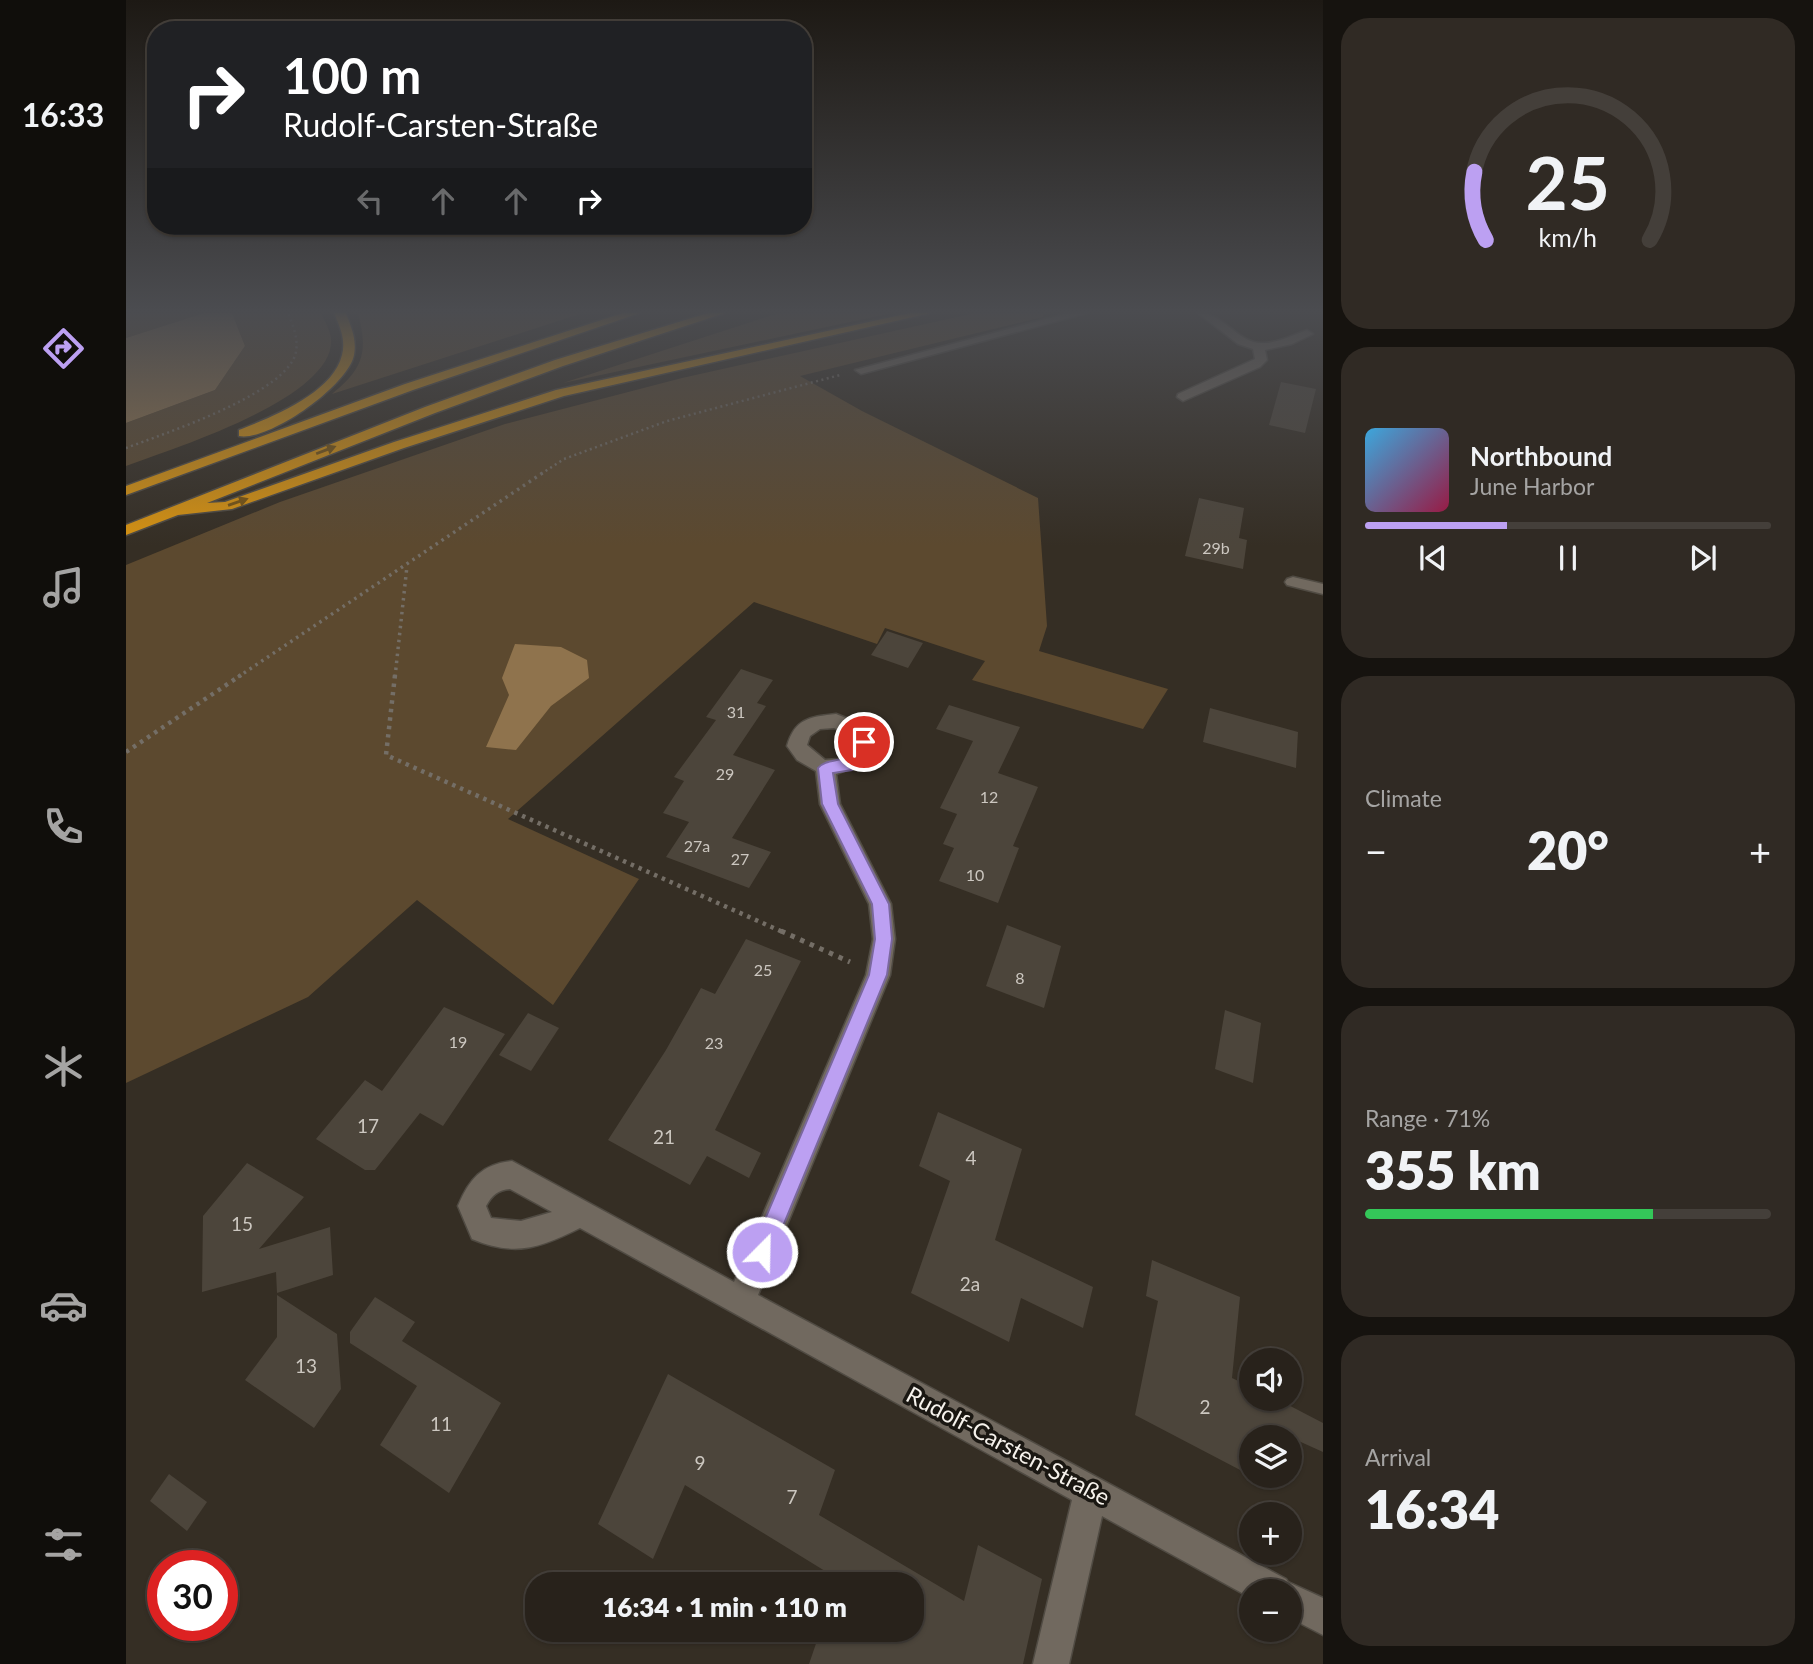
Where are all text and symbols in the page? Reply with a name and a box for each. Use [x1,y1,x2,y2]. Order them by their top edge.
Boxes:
text: 100 m [283,46,421,104]
icon: right [168,49,259,140]
text: 16:33 [22,95,104,134]
text: Rudolf-Carsten-Straße [283,105,598,144]
text: 25 [1526,138,1610,226]
icon: left [351,182,389,220]
icon: ahead [424,182,462,220]
icon: ahead [497,182,535,220]
icon: right [570,182,608,220]
text: km/h [1539,221,1597,251]
icon: directions [39,324,88,373]
text: Northbound [1470,440,1612,472]
one-way arrow [315,445,336,456]
text: June Harbor [1470,472,1594,500]
one-way arrow [228,496,249,507]
house number: 29b [1202,538,1230,557]
icon: previous [1414,539,1452,577]
icon: pause [1549,539,1587,577]
icon: next [1684,539,1722,577]
icon: music [39,563,88,612]
house number: 31 [727,702,745,721]
pin [834,712,894,772]
icon: arrive [845,723,883,761]
house number: 29 [716,764,734,783]
text: Climate [1365,784,1442,812]
house number: 12 [980,787,998,806]
icon: phone [39,802,88,851]
text: 20° [1527,819,1609,881]
text: − [1365,828,1387,874]
text: + [1749,828,1771,874]
house number: 27a [684,836,710,855]
house number: 27 [731,849,749,868]
house number: 10 [966,865,984,884]
house number: 25 [754,960,772,979]
house number: 8 [1015,968,1025,987]
house number: 19 [449,1032,467,1051]
house number: 23 [705,1033,723,1052]
icon: climate [39,1042,88,1091]
text: Range · 71% [1365,1104,1490,1132]
house number: 17 [357,1114,379,1137]
house number: 21 [653,1125,675,1148]
text: 355 km [1365,1139,1541,1201]
house number: 4 [965,1146,977,1169]
house number: 15 [231,1212,253,1235]
position arrow [725,1215,799,1289]
house number: 2a [960,1272,980,1295]
icon: car [39,1281,88,1330]
map controls [1239,1348,1302,1642]
button: sound [1239,1348,1302,1411]
house number: 13 [295,1354,317,1377]
street label: Rudolf-Carsten-Straße [902,1380,1115,1511]
house number: 2 [1199,1395,1211,1418]
house number: 11 [430,1412,452,1435]
button: layers [1239,1425,1302,1488]
text: Arrival [1365,1443,1431,1471]
house number: 9 [694,1451,706,1474]
text: 16:34 [1365,1478,1499,1540]
house number: 7 [786,1485,798,1508]
button: + [1239,1502,1302,1565]
icon: filters [39,1520,88,1569]
speed limit sign: 30 [147,1550,238,1641]
button: − [1239,1579,1302,1642]
text: 16:34 · 1 min · 110 m [602,1591,847,1623]

